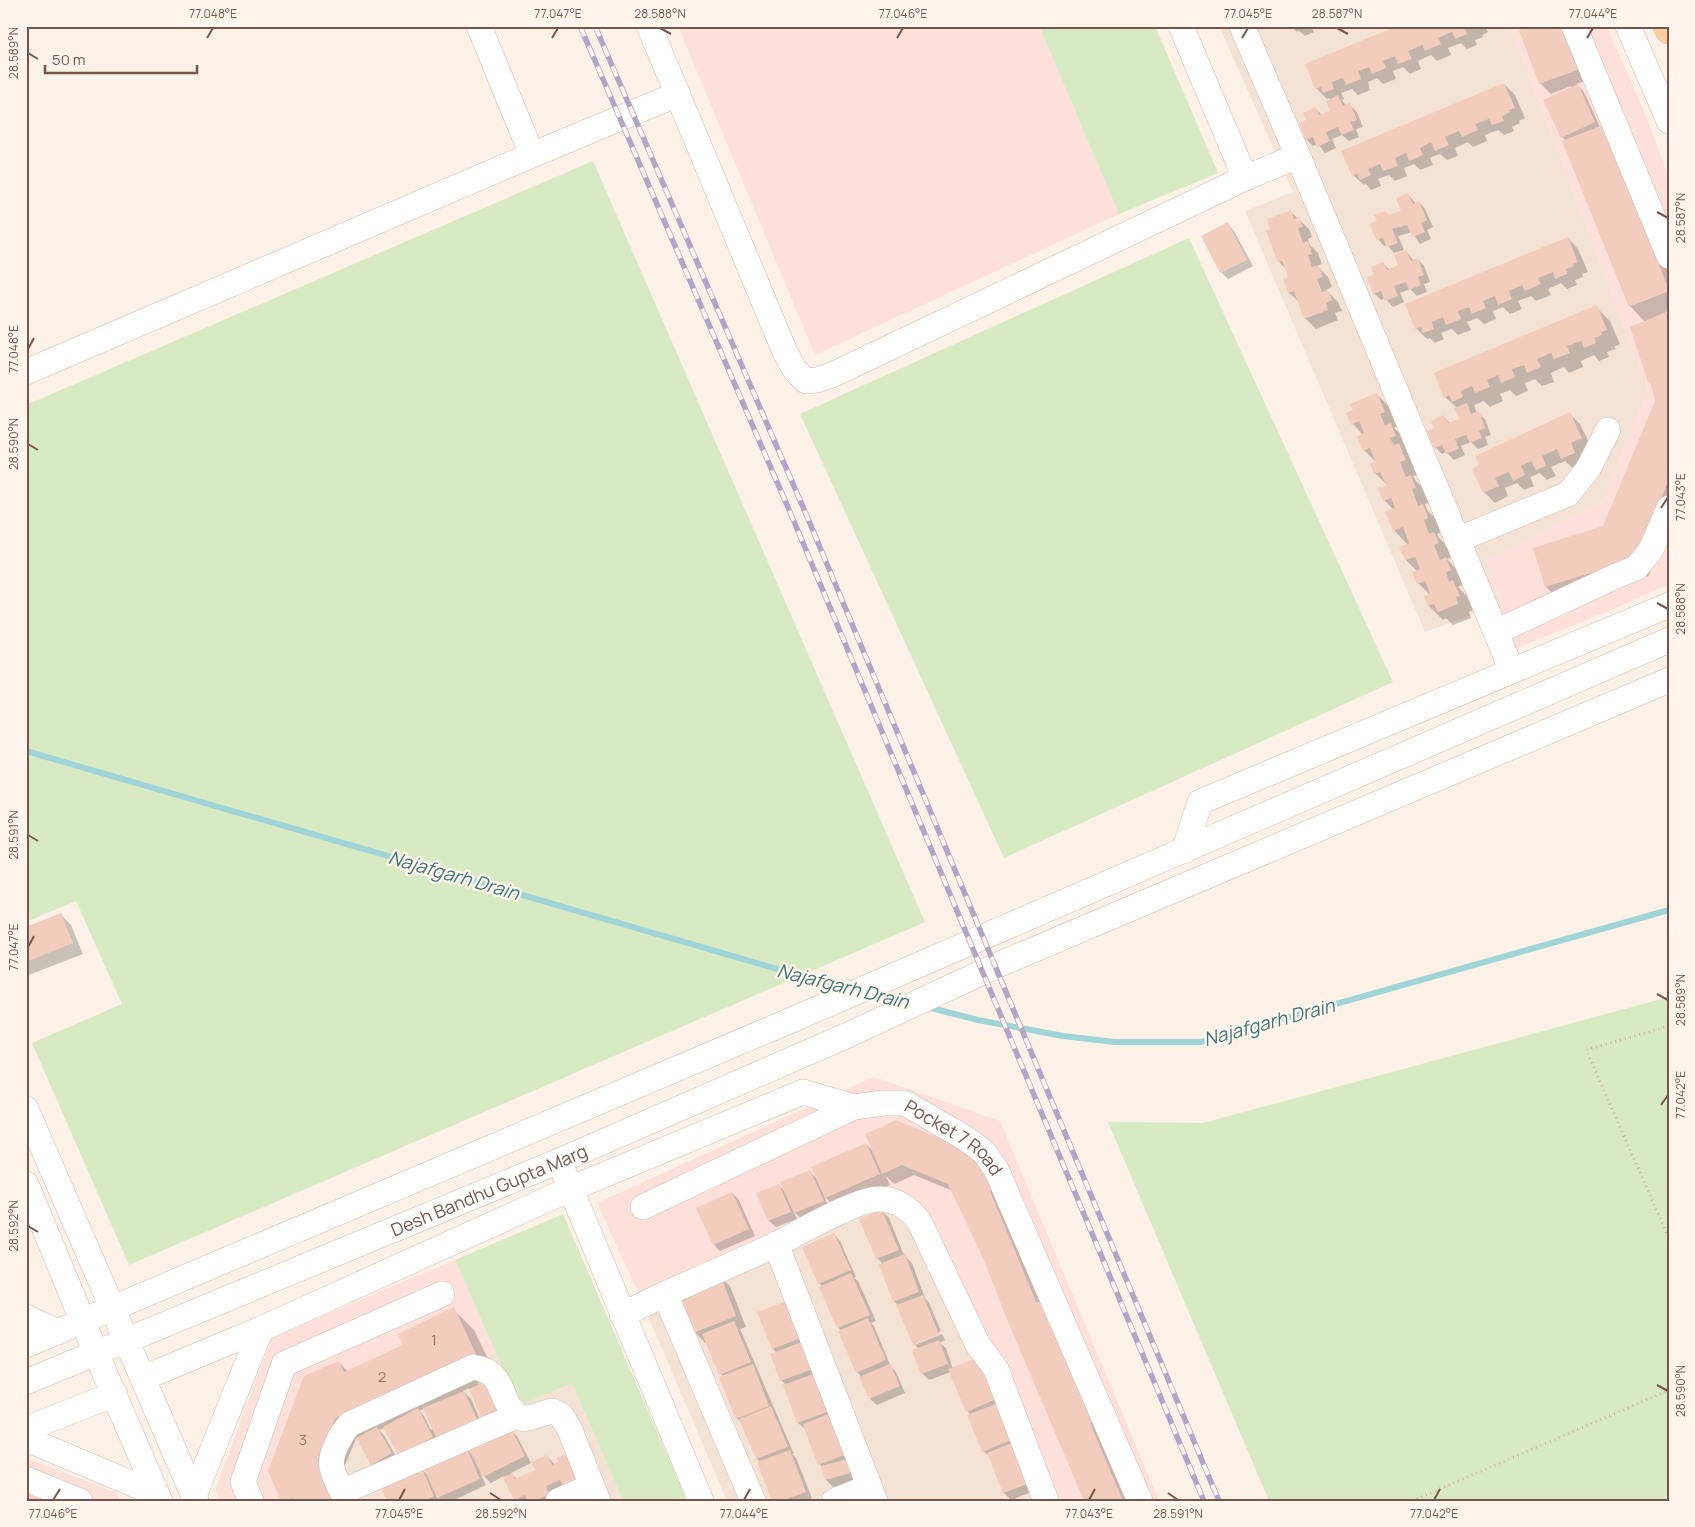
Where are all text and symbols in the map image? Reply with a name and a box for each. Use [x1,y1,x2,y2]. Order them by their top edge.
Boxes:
text: 77.048°E [189,5,237,22]
text: 77.047°E [534,5,582,22]
text: 28.588°N [634,5,686,22]
text: 77.046°E [879,5,927,22]
text: 77.045°E [1224,5,1272,22]
text: 28.587°N [1312,5,1362,22]
text: 77.044°E [1569,5,1617,22]
text: 28.589°N [5,27,22,79]
scale bar [45,42,198,74]
text: 50 m [52,49,86,70]
text: 28.587°N [1672,193,1689,243]
text: 77.048°E [5,325,22,373]
text: 28.590°N [5,418,22,470]
text: 77.043°E [1672,473,1689,521]
text: 28.588°N [1672,583,1689,635]
text: 28.591°N [5,810,22,860]
water label: Najafgarh Drain [386,844,523,906]
text: 77.047°E [5,923,22,971]
water label: Najafgarh Drain [774,957,912,1015]
text: 28.589°N [1672,974,1689,1026]
water label: Najafgarh Drain [1201,992,1338,1052]
text: 77.042°E [1672,1071,1689,1119]
street label: Pocket 7 Road [900,1094,1008,1180]
street label: Desh Bandhu Gupta Marg [387,1138,591,1242]
text: 28.592°N [5,1200,22,1252]
house number: 1 [431,1329,437,1350]
text: 28.590°N [1672,1365,1689,1417]
house number: 2 [378,1366,386,1387]
house number: 3 [299,1429,307,1450]
text: 77.046°E [29,1505,77,1522]
text: 77.045°E [375,1505,423,1522]
text: 28.592°N [475,1505,527,1522]
text: 77.044°E [720,1505,768,1522]
text: 77.043°E [1065,1505,1113,1522]
text: 28.591°N [1153,1505,1203,1522]
text: 77.042°E [1410,1505,1458,1522]

